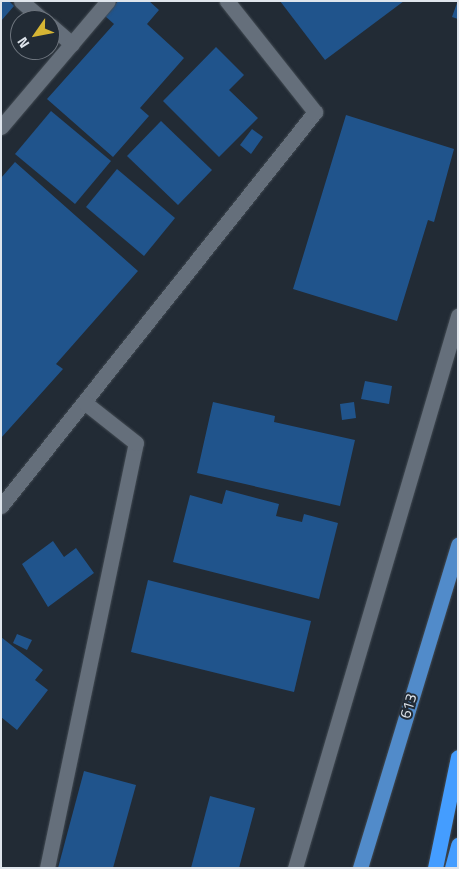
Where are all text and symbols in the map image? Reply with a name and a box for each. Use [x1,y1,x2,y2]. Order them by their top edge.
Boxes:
north arrow [10,10,60,60]
text: N [11,33,34,53]
street label: 613 [396,691,420,721]

